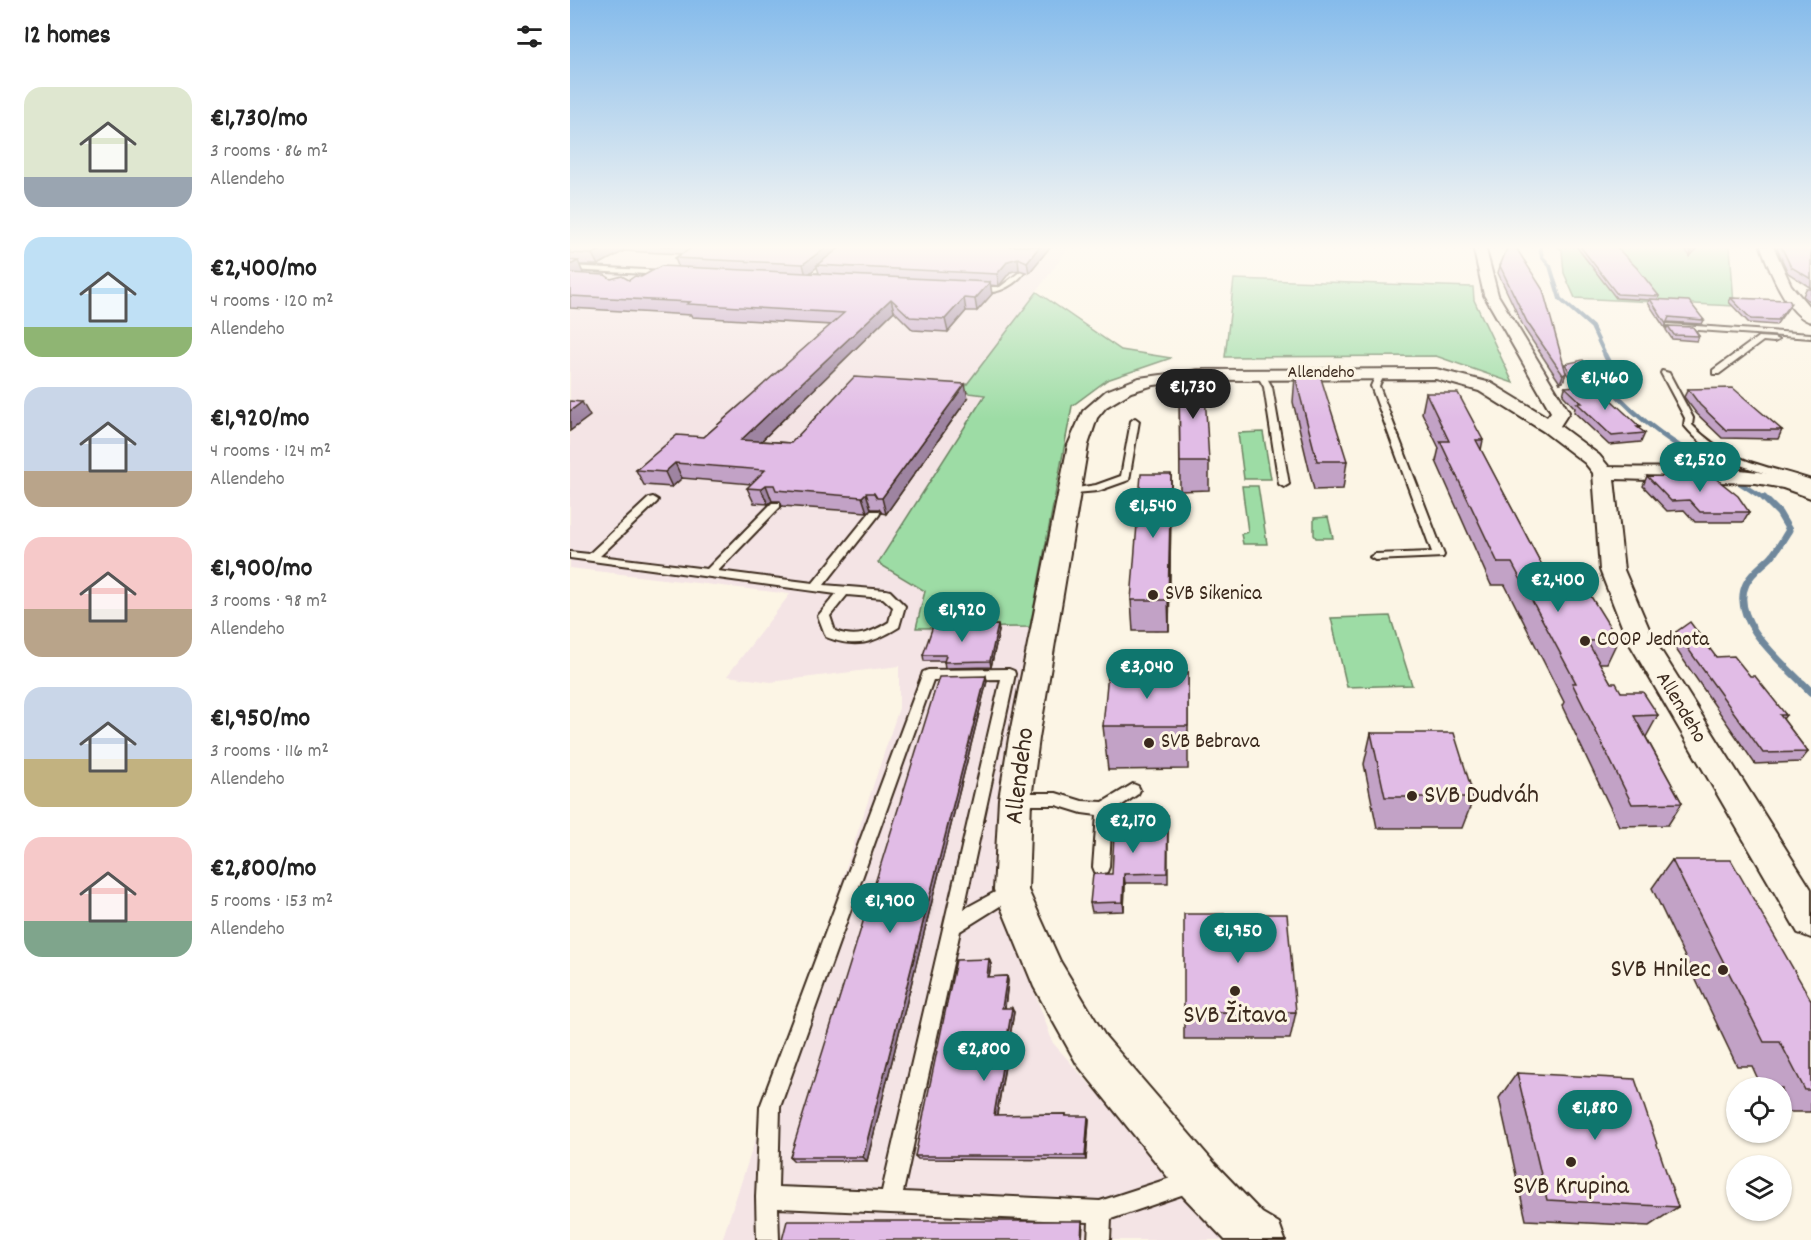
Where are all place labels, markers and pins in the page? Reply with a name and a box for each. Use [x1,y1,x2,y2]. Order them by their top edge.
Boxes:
pin: €1,460 [1556,360,1654,411]
pin: €1,730 [1144,369,1242,420]
pin: €2,520 [1651,442,1749,493]
pin: €1,540 [1104,488,1202,539]
pin: €2,400 [1509,562,1607,613]
place label: SVB Sikenica [1165,580,1263,610]
marker: SVB Sikenica [1146,588,1160,602]
pin: €1,920 [913,592,1011,643]
place label: COOP Jednota [1597,626,1710,656]
marker: COOP Jednota [1578,634,1592,648]
pin: €3,040 [1098,649,1196,700]
place label: SVB Bebrava [1161,728,1261,758]
marker: SVB Bebrava [1142,736,1156,750]
place label: SVB Dudváh [1424,778,1539,815]
marker: SVB Dudváh [1405,789,1419,803]
pin: €2,170 [1084,803,1182,854]
pin: €1,900 [841,883,939,934]
pin: €1,950 [1189,913,1287,964]
place label: SVB Hnilec [1611,952,1711,989]
marker: SVB Hnilec [1716,963,1730,977]
marker: SVB Žitava [1228,984,1242,998]
place label: SVB Žitava [1183,998,1288,1035]
pin: €2,800 [935,1031,1033,1082]
pin: €1,880 [1546,1090,1644,1141]
marker: SVB Krupina [1564,1155,1578,1169]
place label: SVB Krupina [1513,1169,1630,1206]

